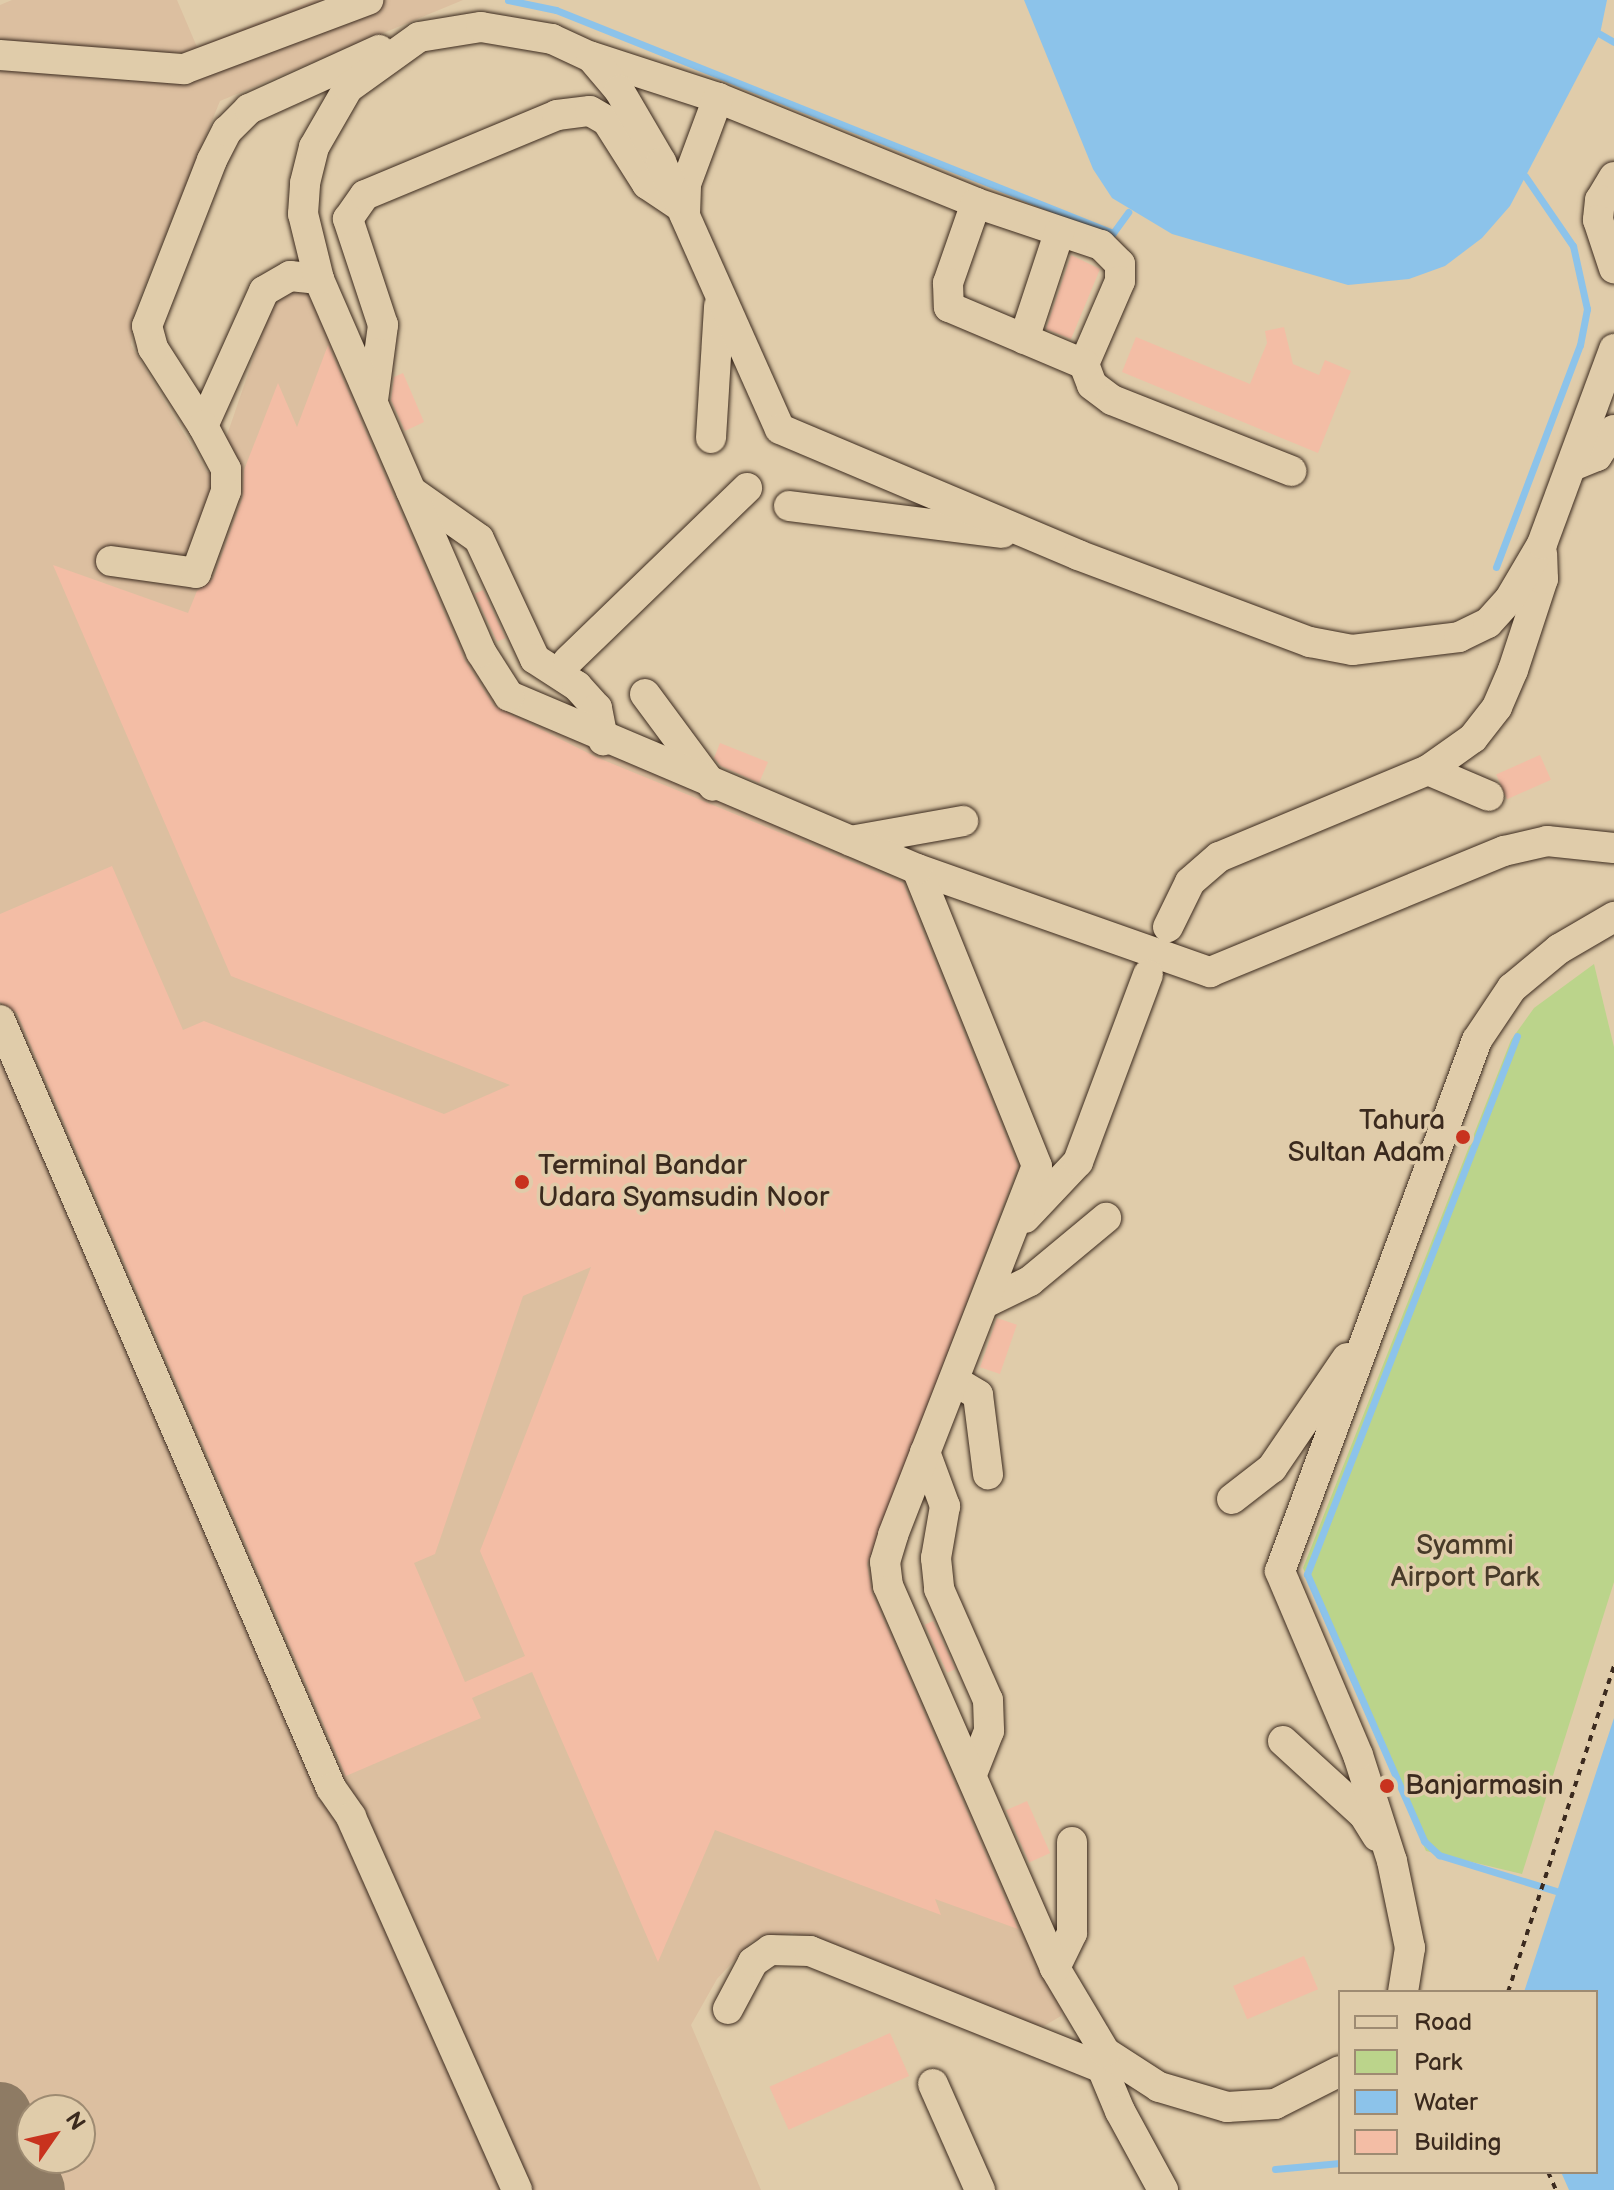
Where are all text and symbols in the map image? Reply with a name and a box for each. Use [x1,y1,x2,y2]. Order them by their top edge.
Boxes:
place label: Tahura Sultan Adam [1288,1104,1445,1170]
marker: Tahura Sultan Adam [1452,1126,1474,1148]
place label: Terminal Bandar Udara Syamsudin Noor [538,1149,830,1215]
marker: Terminal Bandar Udara Syamsudin Noor [513,1173,531,1191]
park label: Syammi Airport Park [1391,1529,1539,1595]
place label: Banjarmasin [1405,1769,1564,1803]
marker: Banjarmasin [1376,1775,1398,1797]
legend [1338,1990,1598,2174]
text: Road [1414,2008,1472,2037]
text: Park [1414,2048,1462,2077]
text: Water [1414,2088,1478,2117]
north arrow [16,2094,96,2174]
text: N [59,2107,90,2136]
text: Building [1414,2128,1501,2157]

